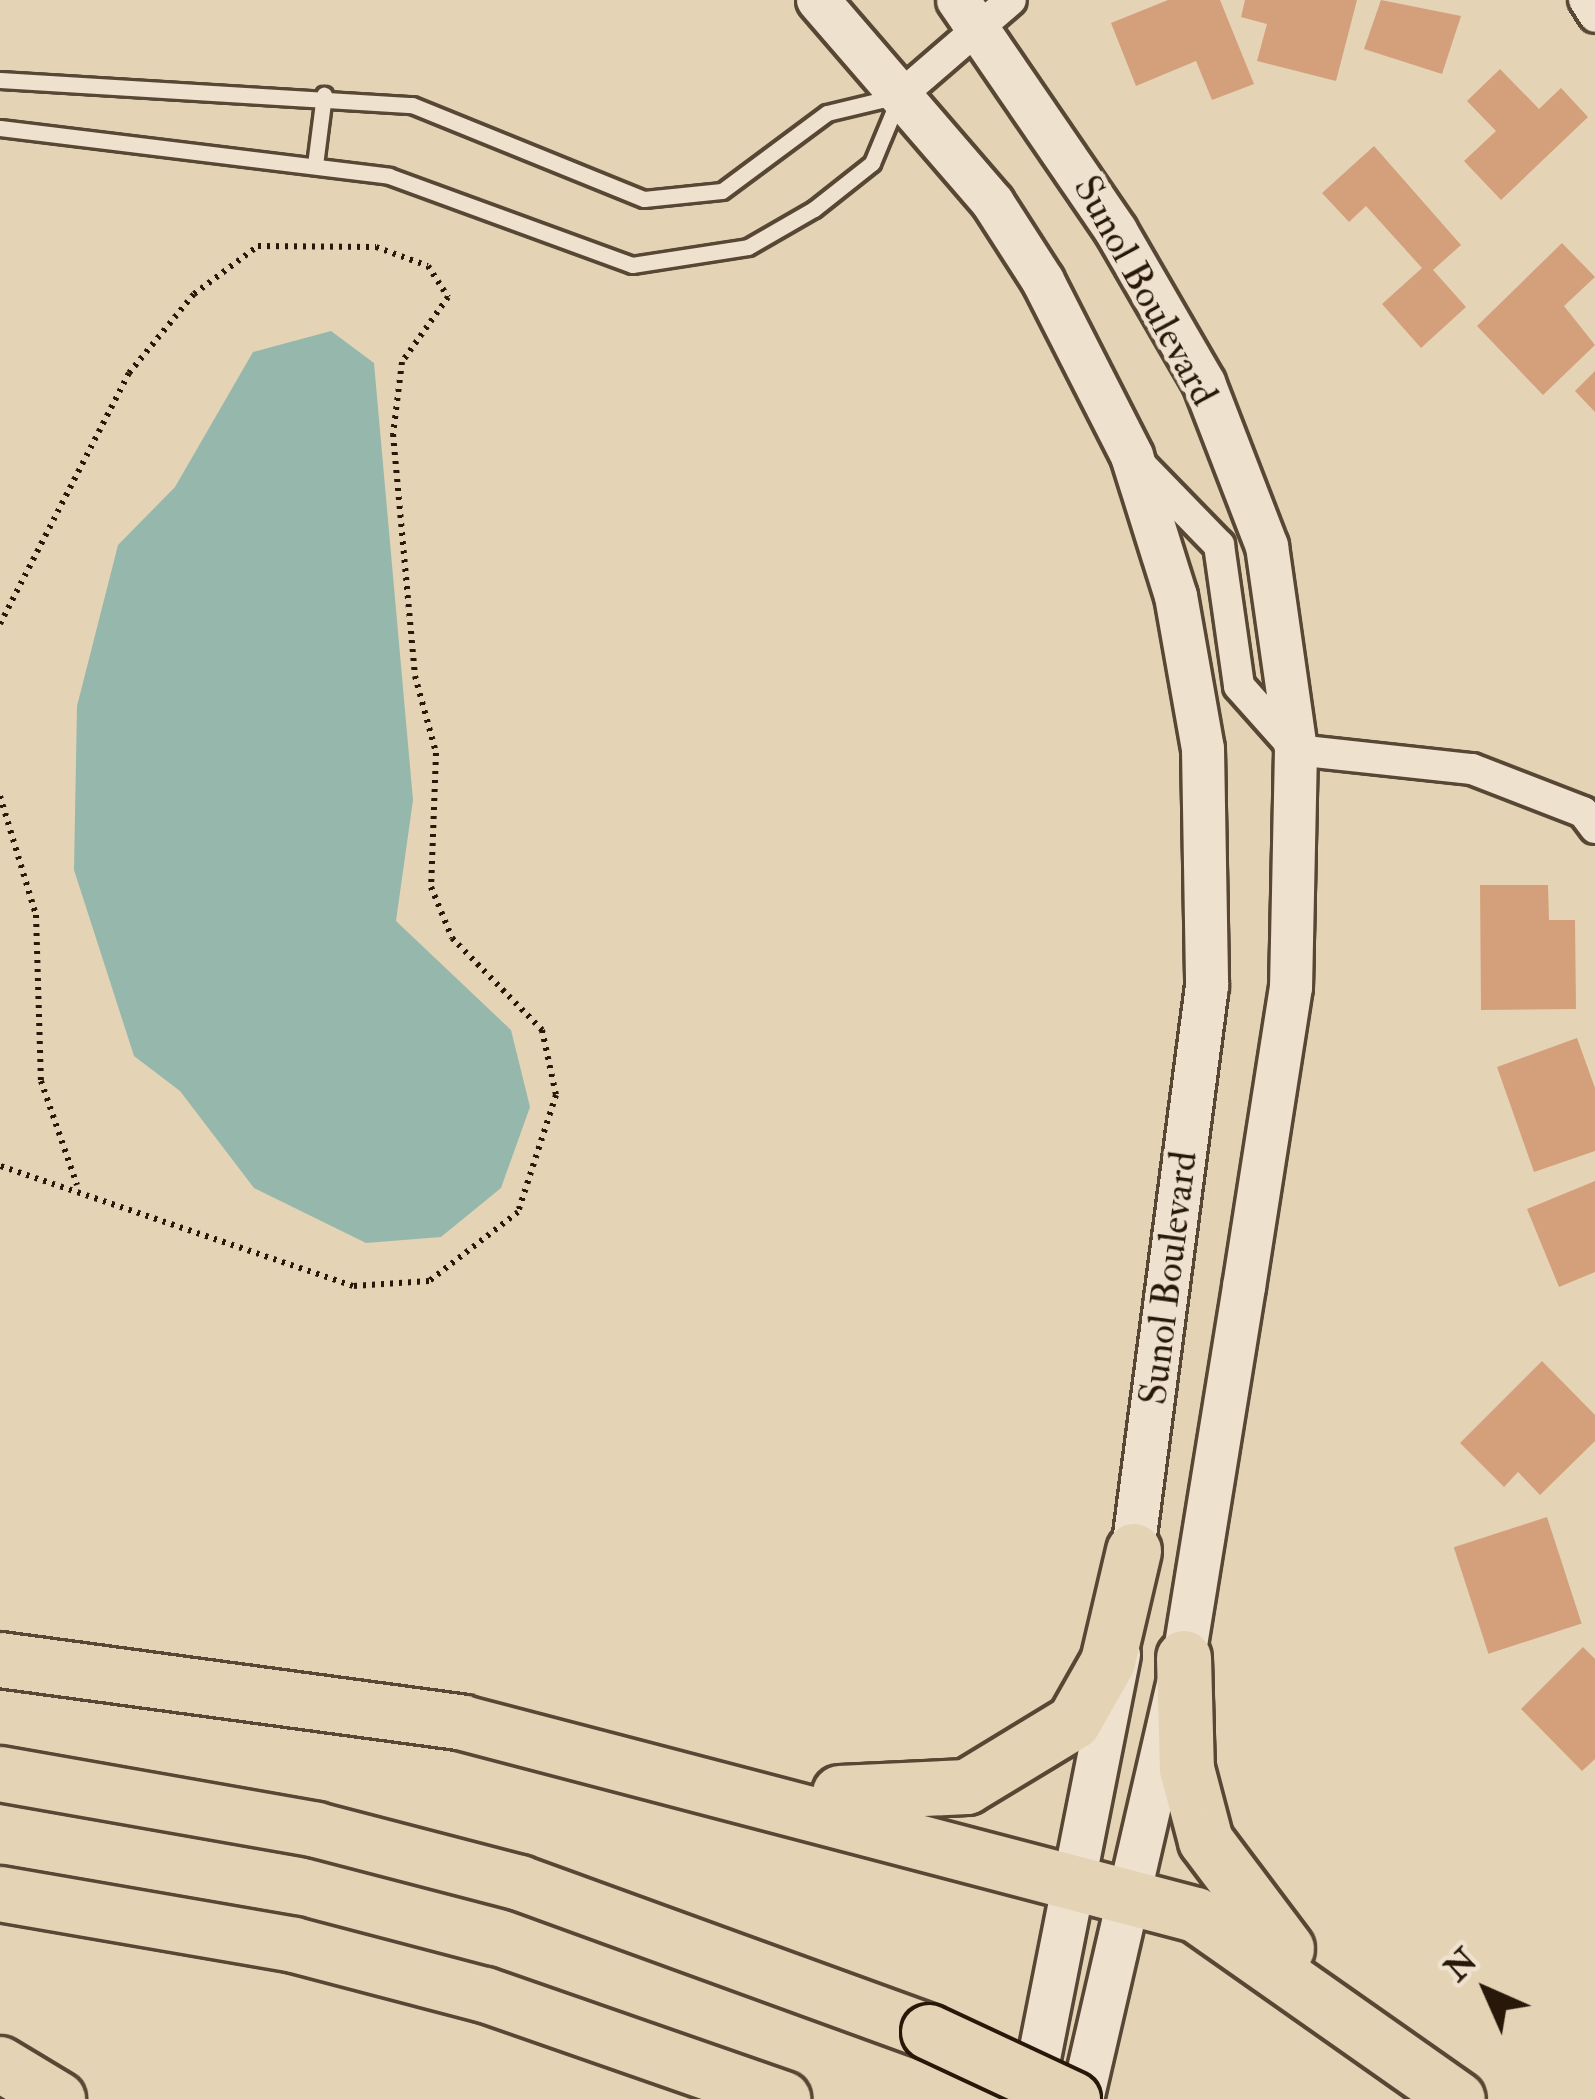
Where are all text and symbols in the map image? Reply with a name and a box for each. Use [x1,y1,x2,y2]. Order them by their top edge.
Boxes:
street label: Sunol Boulevard [1063,168,1227,414]
street label: Sunol Boulevard [1130,1148,1208,1408]
north arrow [1427,1931,1547,2051]
text: N [1436,1940,1486,1990]

